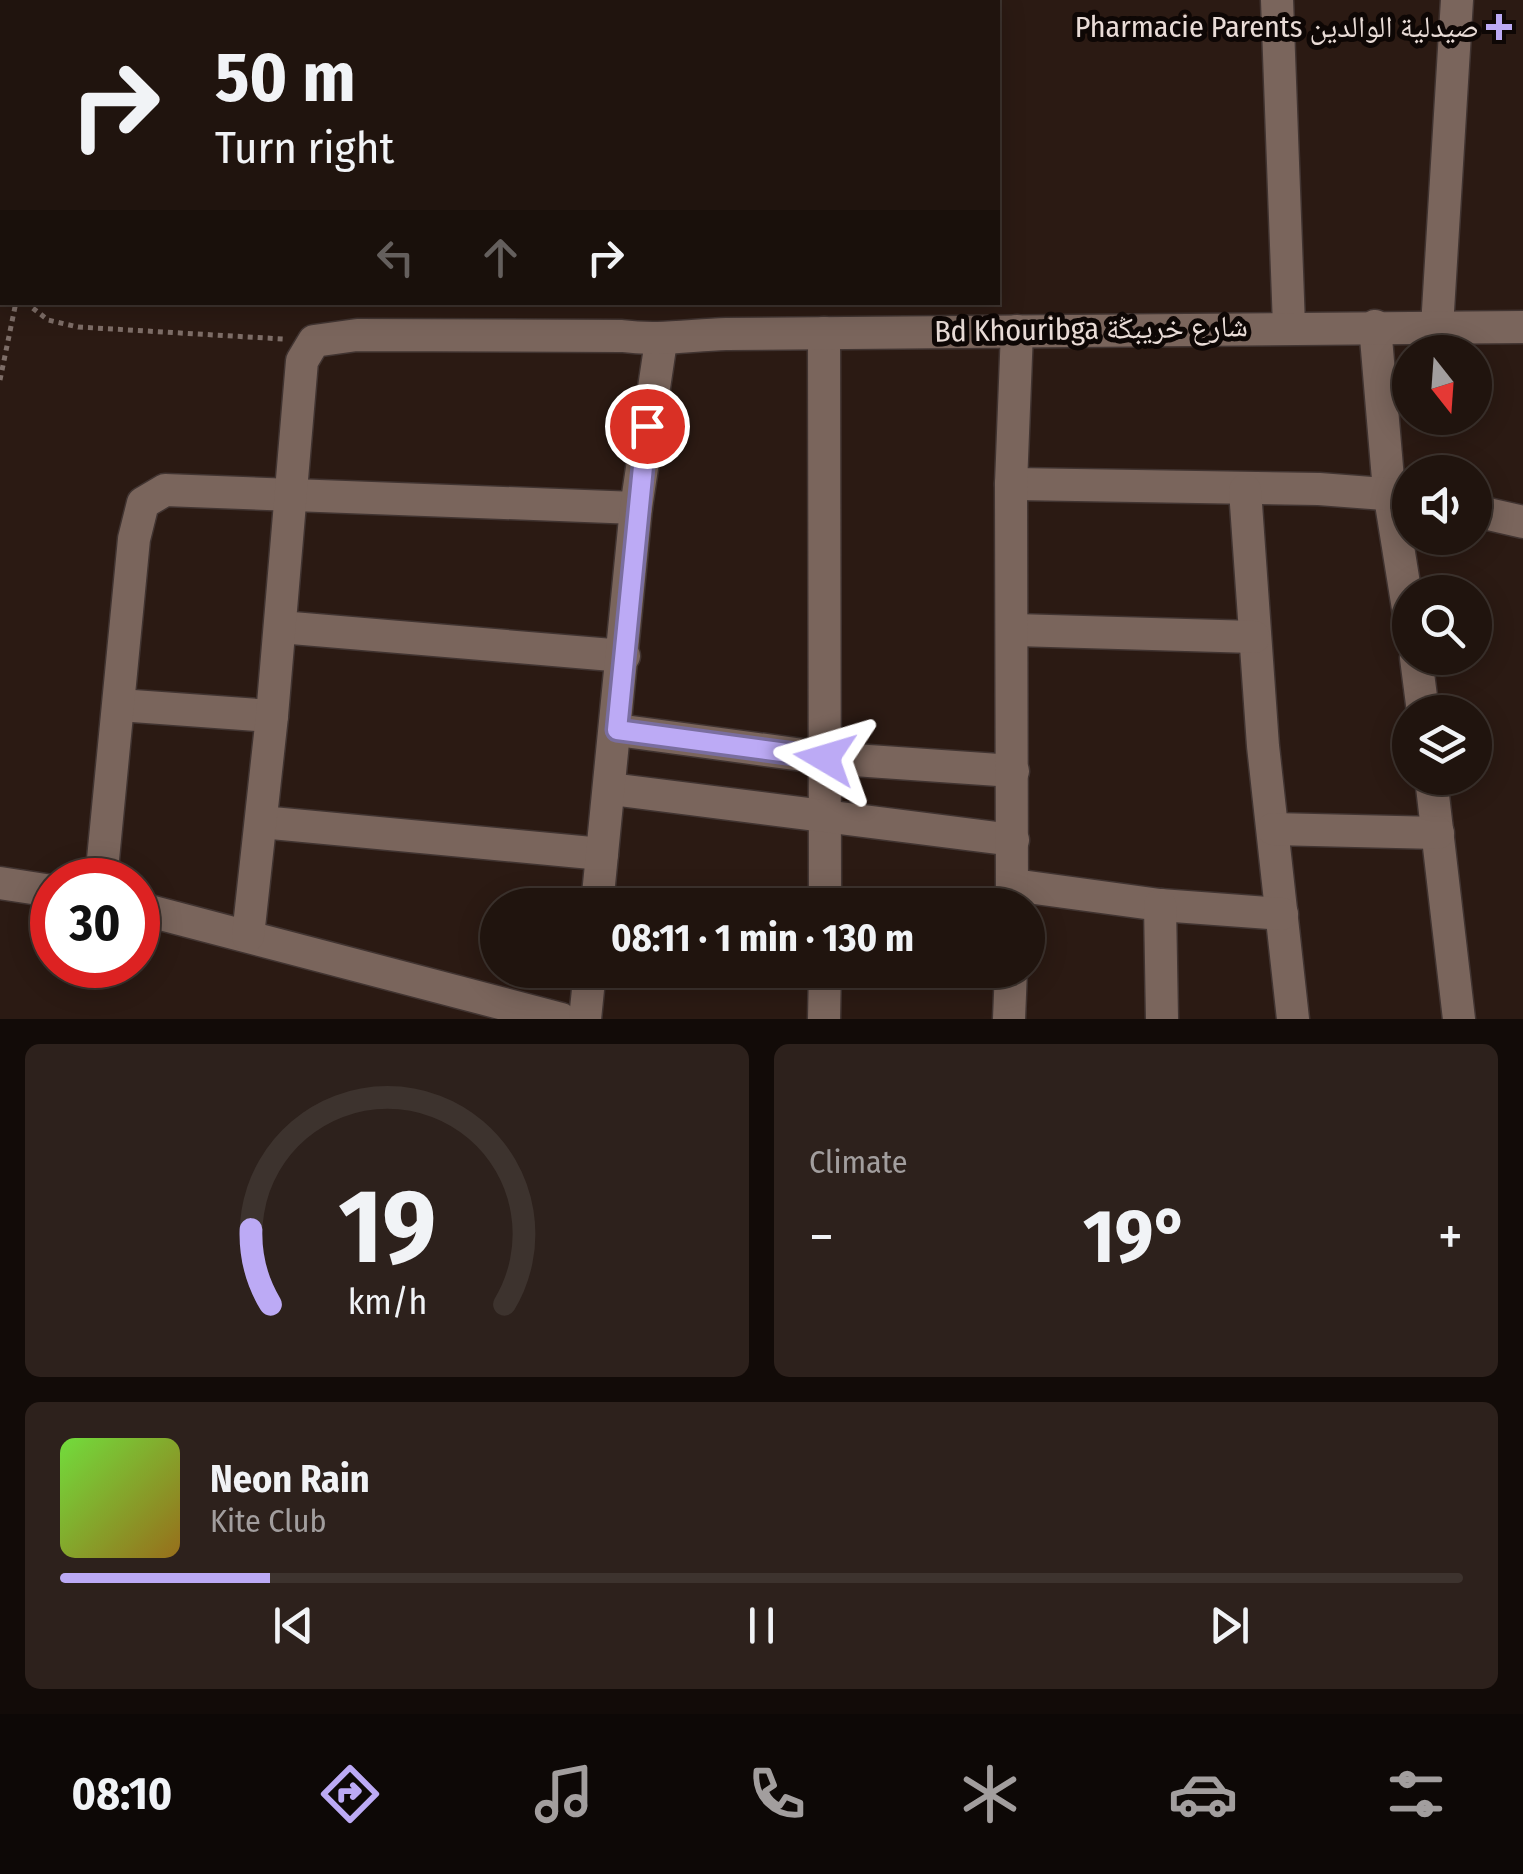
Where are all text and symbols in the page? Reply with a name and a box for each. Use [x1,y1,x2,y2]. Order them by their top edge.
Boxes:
place label: Pharmacie Parents صيدلية الوالدين [1075,9,1479,45]
marker: Pharmacie Parents صيدلية الوالدين [1488,16,1510,38]
text: 50 m [215,36,356,120]
icon: right [50,40,180,170]
text: Turn right [215,121,394,175]
icon: left [368,230,423,285]
icon: ahead [473,230,528,285]
icon: right [578,230,633,285]
street label: Bd Khouribga شارع خريبڭة [934,308,1248,351]
north arrow [1392,335,1492,435]
map controls [1392,335,1492,795]
pin [605,384,690,469]
icon: arrive [620,399,675,454]
button: sound [1392,455,1492,555]
button: search [1392,575,1492,675]
button: layers [1392,695,1492,795]
position arrow [773,706,877,810]
speed limit sign: 30 [30,858,160,988]
text: 08:11 · 1 min · 130 m [611,915,914,961]
text: Climate [809,1143,908,1181]
text: 19 [338,1165,436,1290]
text: 19° [1083,1192,1189,1282]
text: − [809,1204,834,1270]
text: + [1438,1204,1463,1270]
text: km/h [347,1281,427,1323]
text: Neon Rain [210,1456,370,1502]
text: Kite Club [210,1502,326,1540]
icon: previous [266,1598,321,1653]
icon: pause [734,1598,789,1653]
icon: next [1202,1598,1257,1653]
icon: directions [315,1759,385,1829]
icon: music [529,1759,599,1829]
icon: phone [742,1759,812,1829]
icon: climate [955,1759,1025,1829]
icon: car [1168,1759,1238,1829]
icon: filters [1381,1759,1451,1829]
text: 08:10 [72,1767,172,1821]

